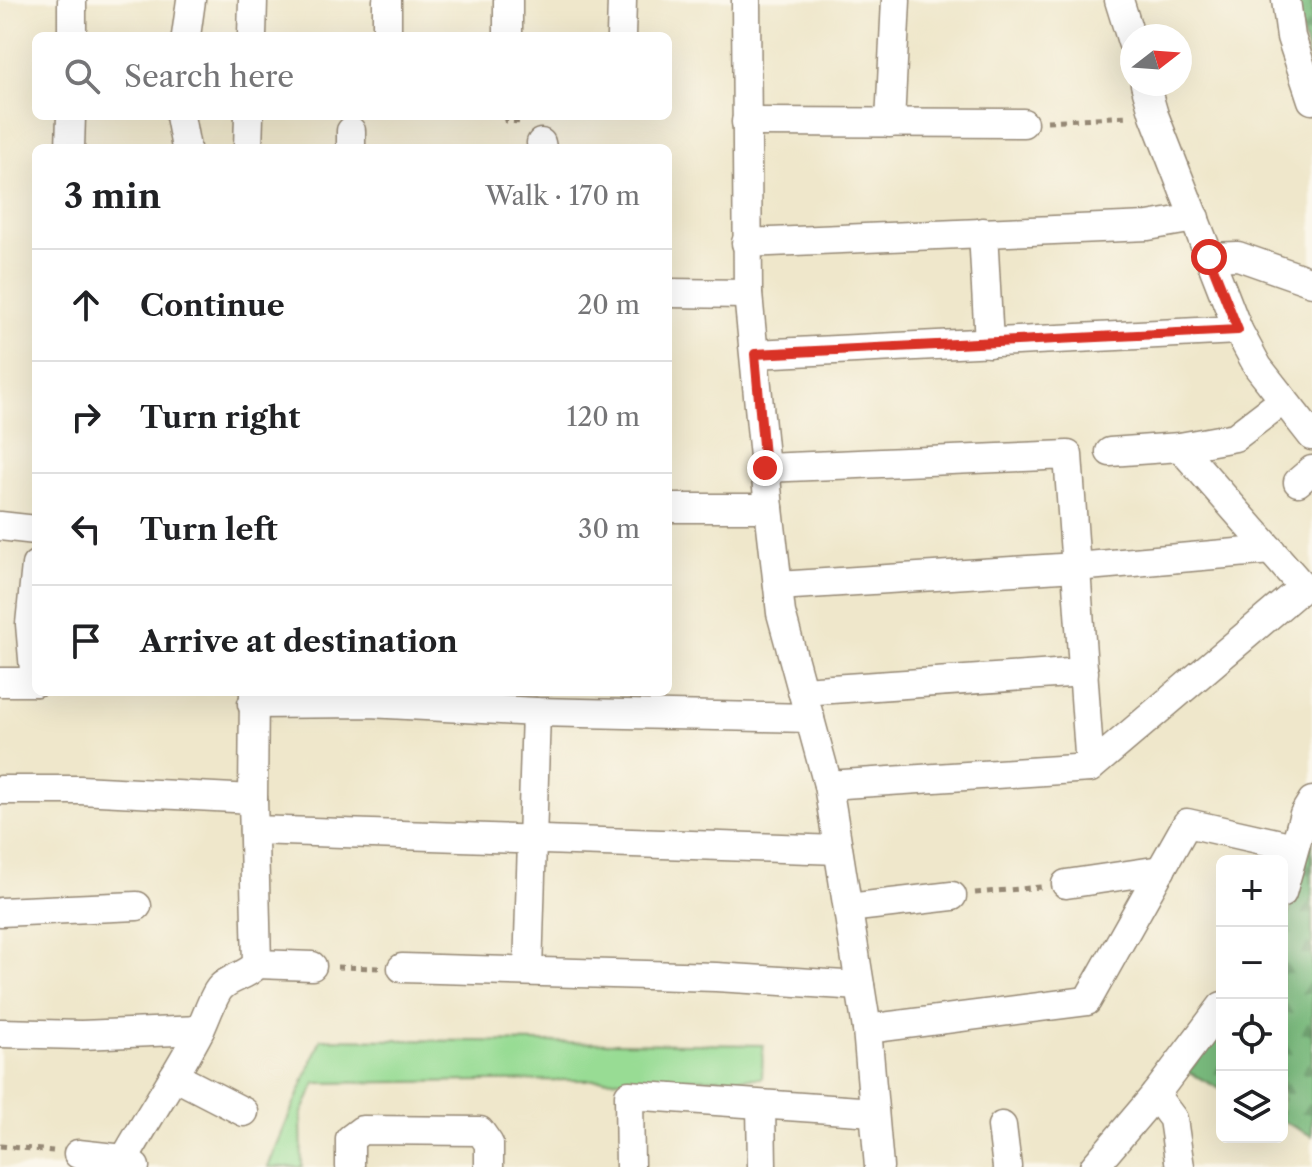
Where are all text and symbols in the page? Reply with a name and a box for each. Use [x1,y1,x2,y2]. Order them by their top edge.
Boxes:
north arrow [1120,24,1192,96]
search box [32,32,672,120]
icon: search [60,54,104,98]
text: Search here [124,58,294,95]
text: 3 min [64,175,161,217]
text: Walk · 170 m [485,180,640,212]
route start [1191,239,1227,275]
icon: ahead [64,283,108,327]
text: Continue [140,287,285,324]
text: 20 m [577,289,640,321]
icon: right [64,395,108,439]
text: Turn right [140,399,300,436]
text: 120 m [566,401,640,433]
route end [747,450,783,486]
icon: left [64,507,108,551]
text: Turn left [140,511,277,548]
text: 30 m [578,513,640,545]
icon: arrive [64,619,108,663]
text: Arrive at destination [140,623,458,660]
map controls [1216,855,1288,1143]
button: + [1216,855,1288,927]
button: − [1216,927,1288,999]
button: locate [1216,999,1288,1071]
button: layers [1216,1071,1288,1143]

